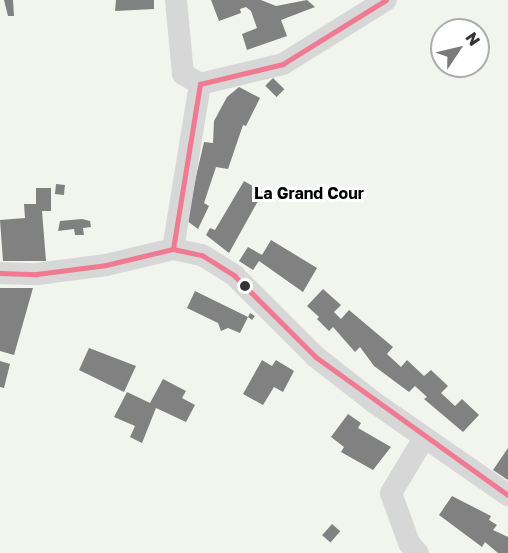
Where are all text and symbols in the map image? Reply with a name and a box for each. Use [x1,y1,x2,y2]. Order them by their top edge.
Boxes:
north arrow [430,18,490,78]
text: N [461,28,485,50]
district label: La Grand Cour [254,183,364,203]
unlabelled marker [239,280,251,292]

